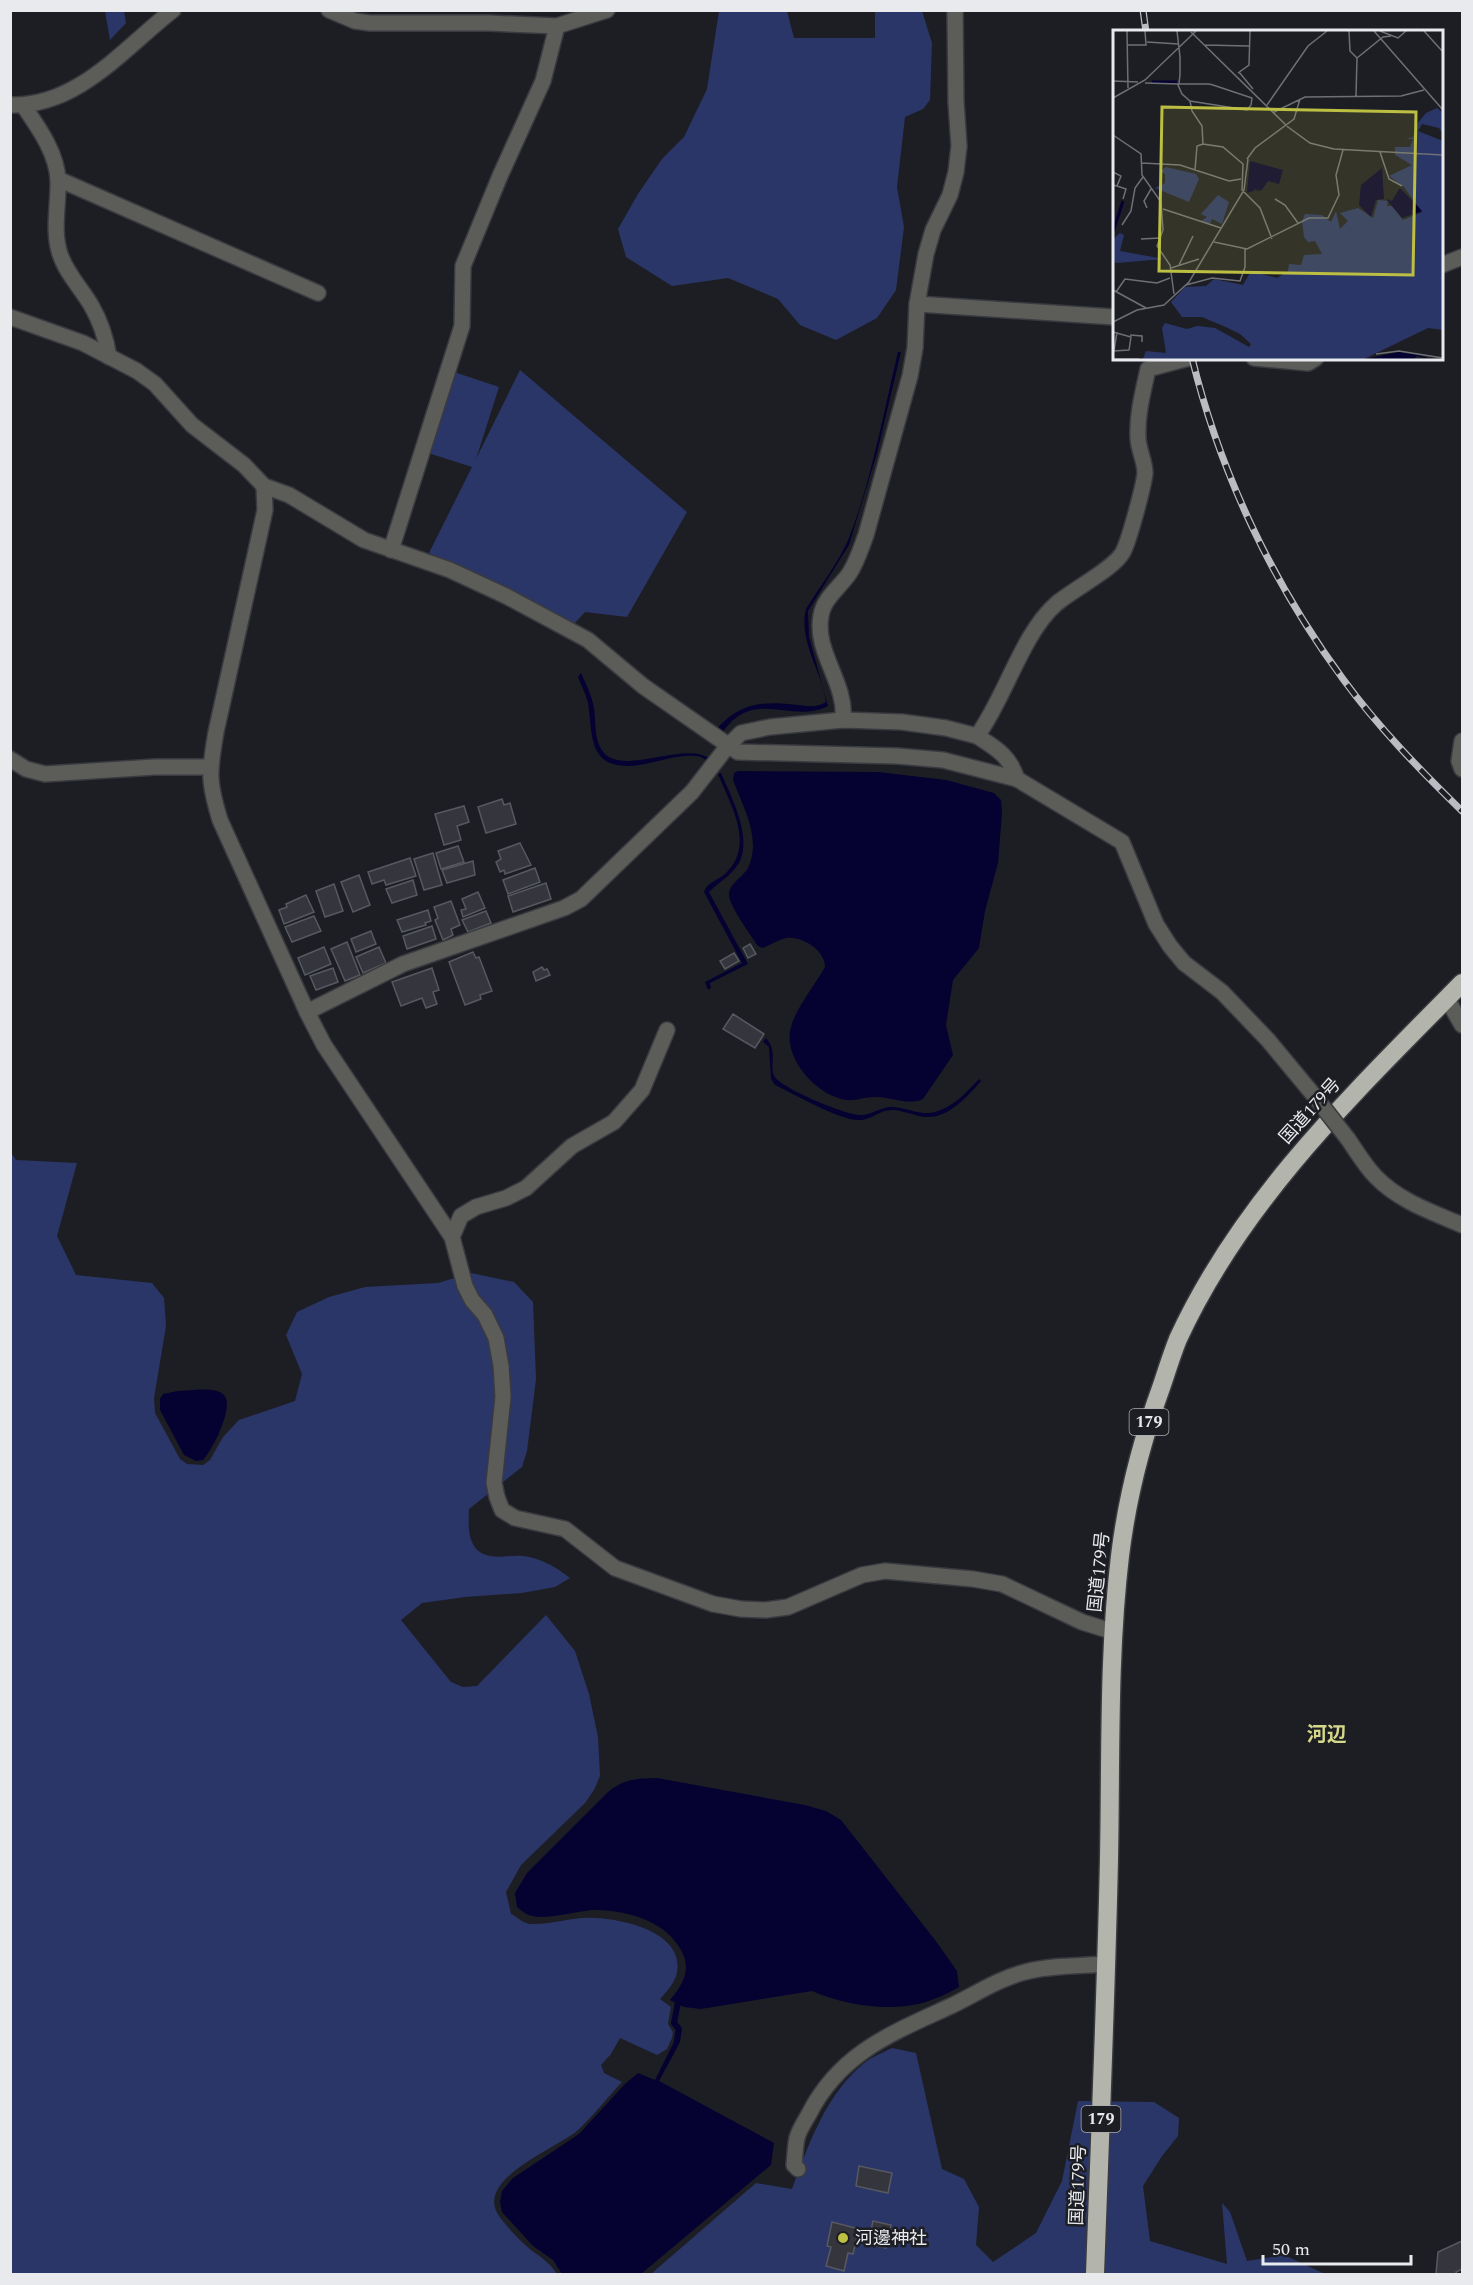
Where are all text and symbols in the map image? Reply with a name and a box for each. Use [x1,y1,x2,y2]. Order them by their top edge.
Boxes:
inset map [1113,30,1443,360]
street label: 国道179号 [1273,1072,1347,1150]
road number: 179 [1130,1409,1168,1435]
street label: 国道179号 [1081,1530,1117,1614]
district label: 河辺 [1307,1720,1347,1750]
road number: 179 [1082,2106,1120,2132]
street label: 国道179号 [1063,2144,1093,2226]
place label: 河邊神社 [855,2225,927,2252]
scale bar [1263,2228,1412,2266]
marker: 河邊神社 [836,2231,850,2245]
text: 50 m [1272,2236,1310,2263]

